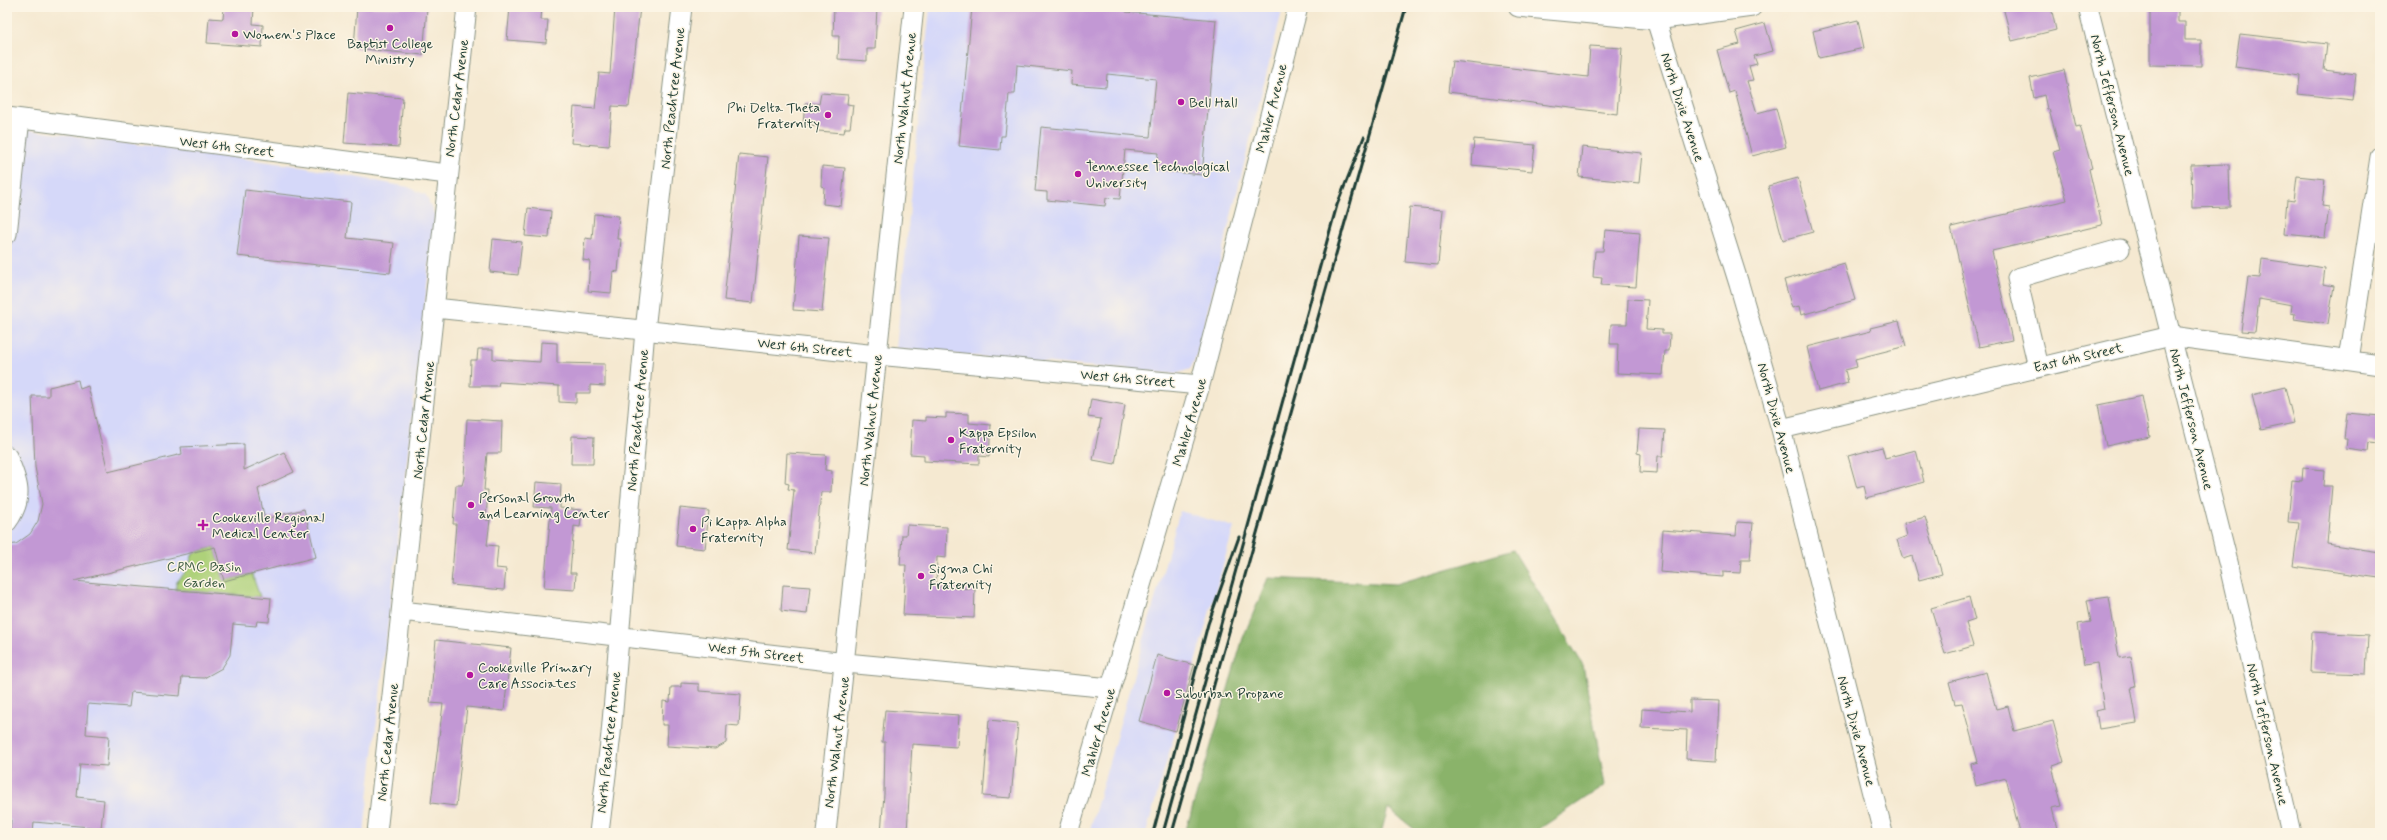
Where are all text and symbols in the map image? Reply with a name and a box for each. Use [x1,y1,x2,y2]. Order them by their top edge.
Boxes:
marker: Baptist College Ministry [385,23,395,33]
place label: Women's Place [243,26,336,44]
street label: North Peachtree Avenue [657,26,689,170]
marker: Women's Place [230,29,240,39]
street label: North Walnut Avenue [889,31,921,165]
street label: North Jefferson Avenue [2086,33,2138,178]
place label: Baptist College Ministry [347,35,434,69]
street label: North Cedar Avenue [441,38,473,158]
street label: North Dixie Avenue [1656,50,1708,164]
street label: Mahler Avenue [1252,61,1292,155]
place label: Bell Hall [1189,94,1237,112]
marker: Bell Hall [1176,97,1186,107]
place label: Phi Delta Theta Fraternity [727,99,820,133]
marker: Phi Delta Theta Fraternity [823,110,833,120]
street label: West 6th Street [178,132,276,162]
place label: Tennessee Technological University [1086,158,1229,192]
marker: Tennessee Technological University [1073,169,1083,179]
street label: West 6th Street [757,334,854,362]
street label: East 6th Street [2032,339,2125,377]
street label: North Jefferson Avenue [2165,347,2217,492]
street label: North Peachtree Avenue [623,348,653,492]
street label: North Walnut Avenue [855,353,887,487]
street label: North Cedar Avenue [409,360,439,480]
street label: North Dixie Avenue [1753,361,1799,476]
street label: West 6th Street [1080,366,1177,392]
street label: Mahler Avenue [1169,376,1211,469]
place label: Kappa Epsilon Fraternity [959,424,1036,458]
marker: Kappa Epsilon Fraternity [946,435,956,445]
place label: Personal Growth and Learning Center [479,489,610,523]
marker: Personal Growth and Learning Center [466,500,476,510]
place label: Cookeville Regional Medical Center [212,509,324,543]
place label: Pi Kappa Alpha Fraternity [701,513,787,547]
marker: Cookeville Regional Medical Center [197,519,209,531]
marker: Pi Kappa Alpha Fraternity [688,524,698,534]
park label: CRMC Basin Garden [167,558,241,592]
place label: Sigma Chi Fraternity [929,560,993,594]
marker: Sigma Chi Fraternity [916,571,926,581]
street label: West 5th Street [707,638,806,668]
place label: Cookeville Primary Care Associates [478,659,592,693]
street label: North Jefferson Avenue [2242,661,2292,807]
marker: Cookeville Primary Care Associates [465,670,475,680]
street label: North Peachtree Avenue [593,670,625,814]
street label: North Dixie Avenue [1833,674,1879,789]
street label: North Walnut Avenue [820,675,854,809]
street label: North Cedar Avenue [373,682,403,802]
place label: Suburban Propane [1175,685,1284,703]
street label: Mahler Avenue [1078,686,1120,779]
marker: Suburban Propane [1162,688,1172,698]

